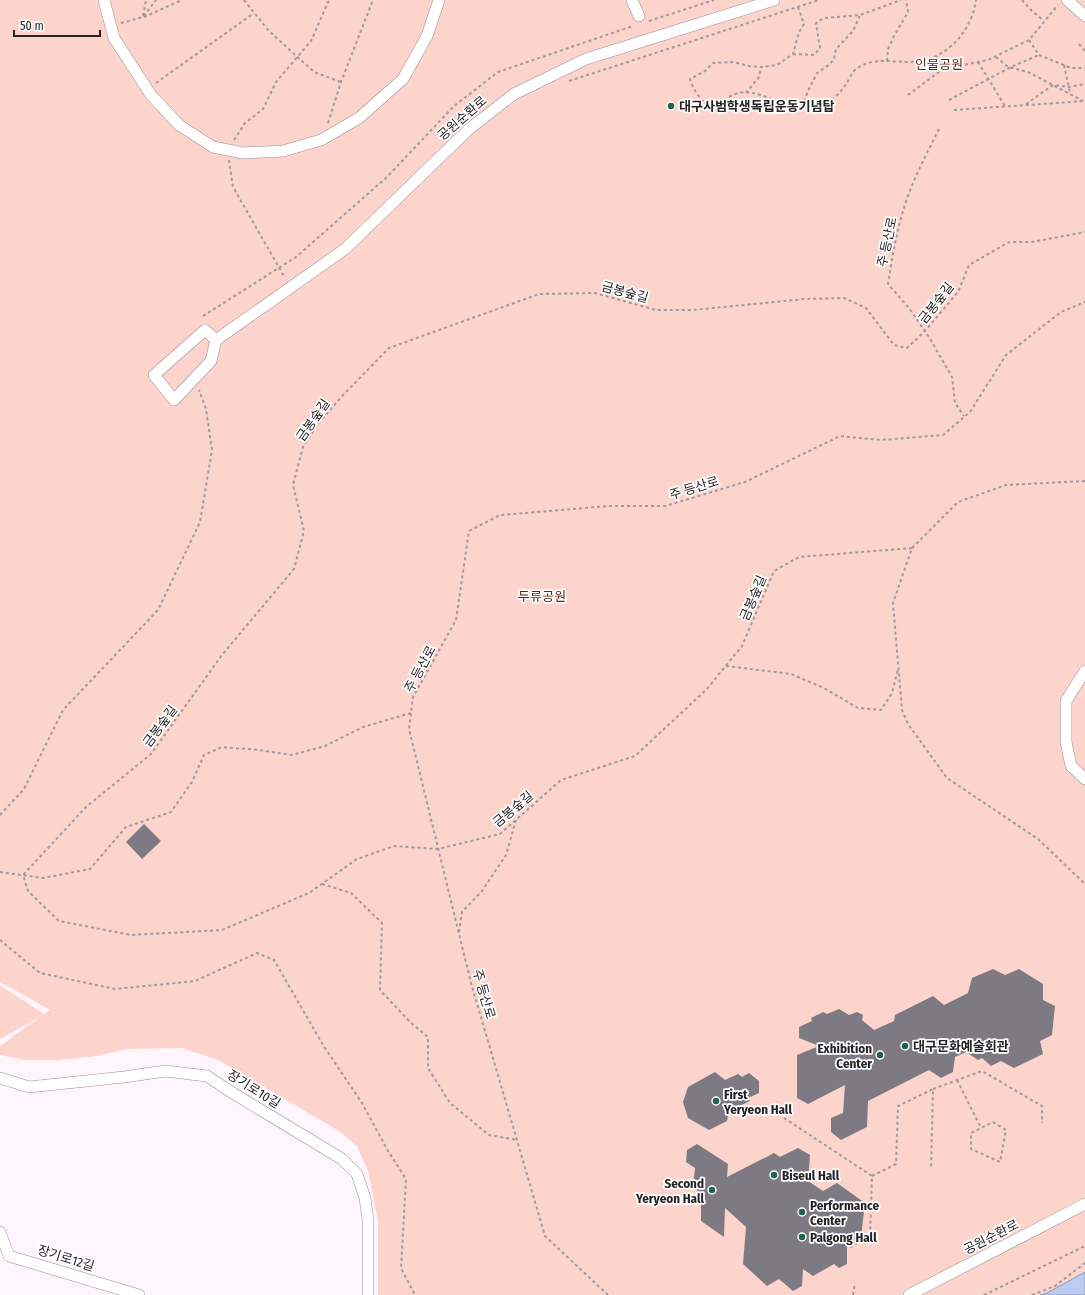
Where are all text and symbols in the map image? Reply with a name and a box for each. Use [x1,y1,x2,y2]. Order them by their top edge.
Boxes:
scale bar [14,12,100,38]
text: 50 m [20,19,44,33]
park label: 인물공원 [915,57,963,72]
street label: 공원순환로 [435,93,490,143]
place label: 대구사범학생독립운동기념탑 [679,99,835,114]
marker: 대구사범학생독립운동기념탑 [666,101,676,111]
street label: 주 등산로 [874,216,900,268]
street label: 금봉숲길 [600,279,650,305]
street label: 금봉숲길 [915,280,957,326]
street label: 금봉숲길 [293,396,333,444]
street label: 주 등산로 [667,473,721,503]
street label: 금봉숲길 [737,573,769,623]
park label: 두류공원 [518,589,566,604]
street label: 주 등산로 [401,643,439,695]
street label: 금봉숲길 [140,702,180,750]
street label: 금봉숲길 [490,788,536,830]
street label: 주 등산로 [470,967,498,1021]
place label: 대구문화예술회관 [913,1039,1009,1054]
place label: Exhibition Center [817,1041,872,1071]
marker: 대구문화예술회관 [900,1041,910,1051]
marker: Exhibition Center [875,1050,885,1060]
street label: 장기로10길 [225,1067,283,1111]
place label: First Yeryeon Hall [723,1087,792,1117]
marker: First Yeryeon Hall [711,1096,721,1106]
place label: Biseul Hall [782,1168,840,1183]
marker: Biseul Hall [769,1170,779,1180]
place label: Second Yeryeon Hall [635,1176,704,1206]
marker: Second Yeryeon Hall [707,1185,717,1195]
place label: Performance Center [810,1198,879,1228]
marker: Performance Center [797,1207,807,1217]
street label: 공원순환로 [961,1217,1021,1257]
place label: Palgong Hall [810,1230,877,1245]
marker: Palgong Hall [797,1232,807,1242]
street label: 장기로12길 [36,1242,96,1274]

